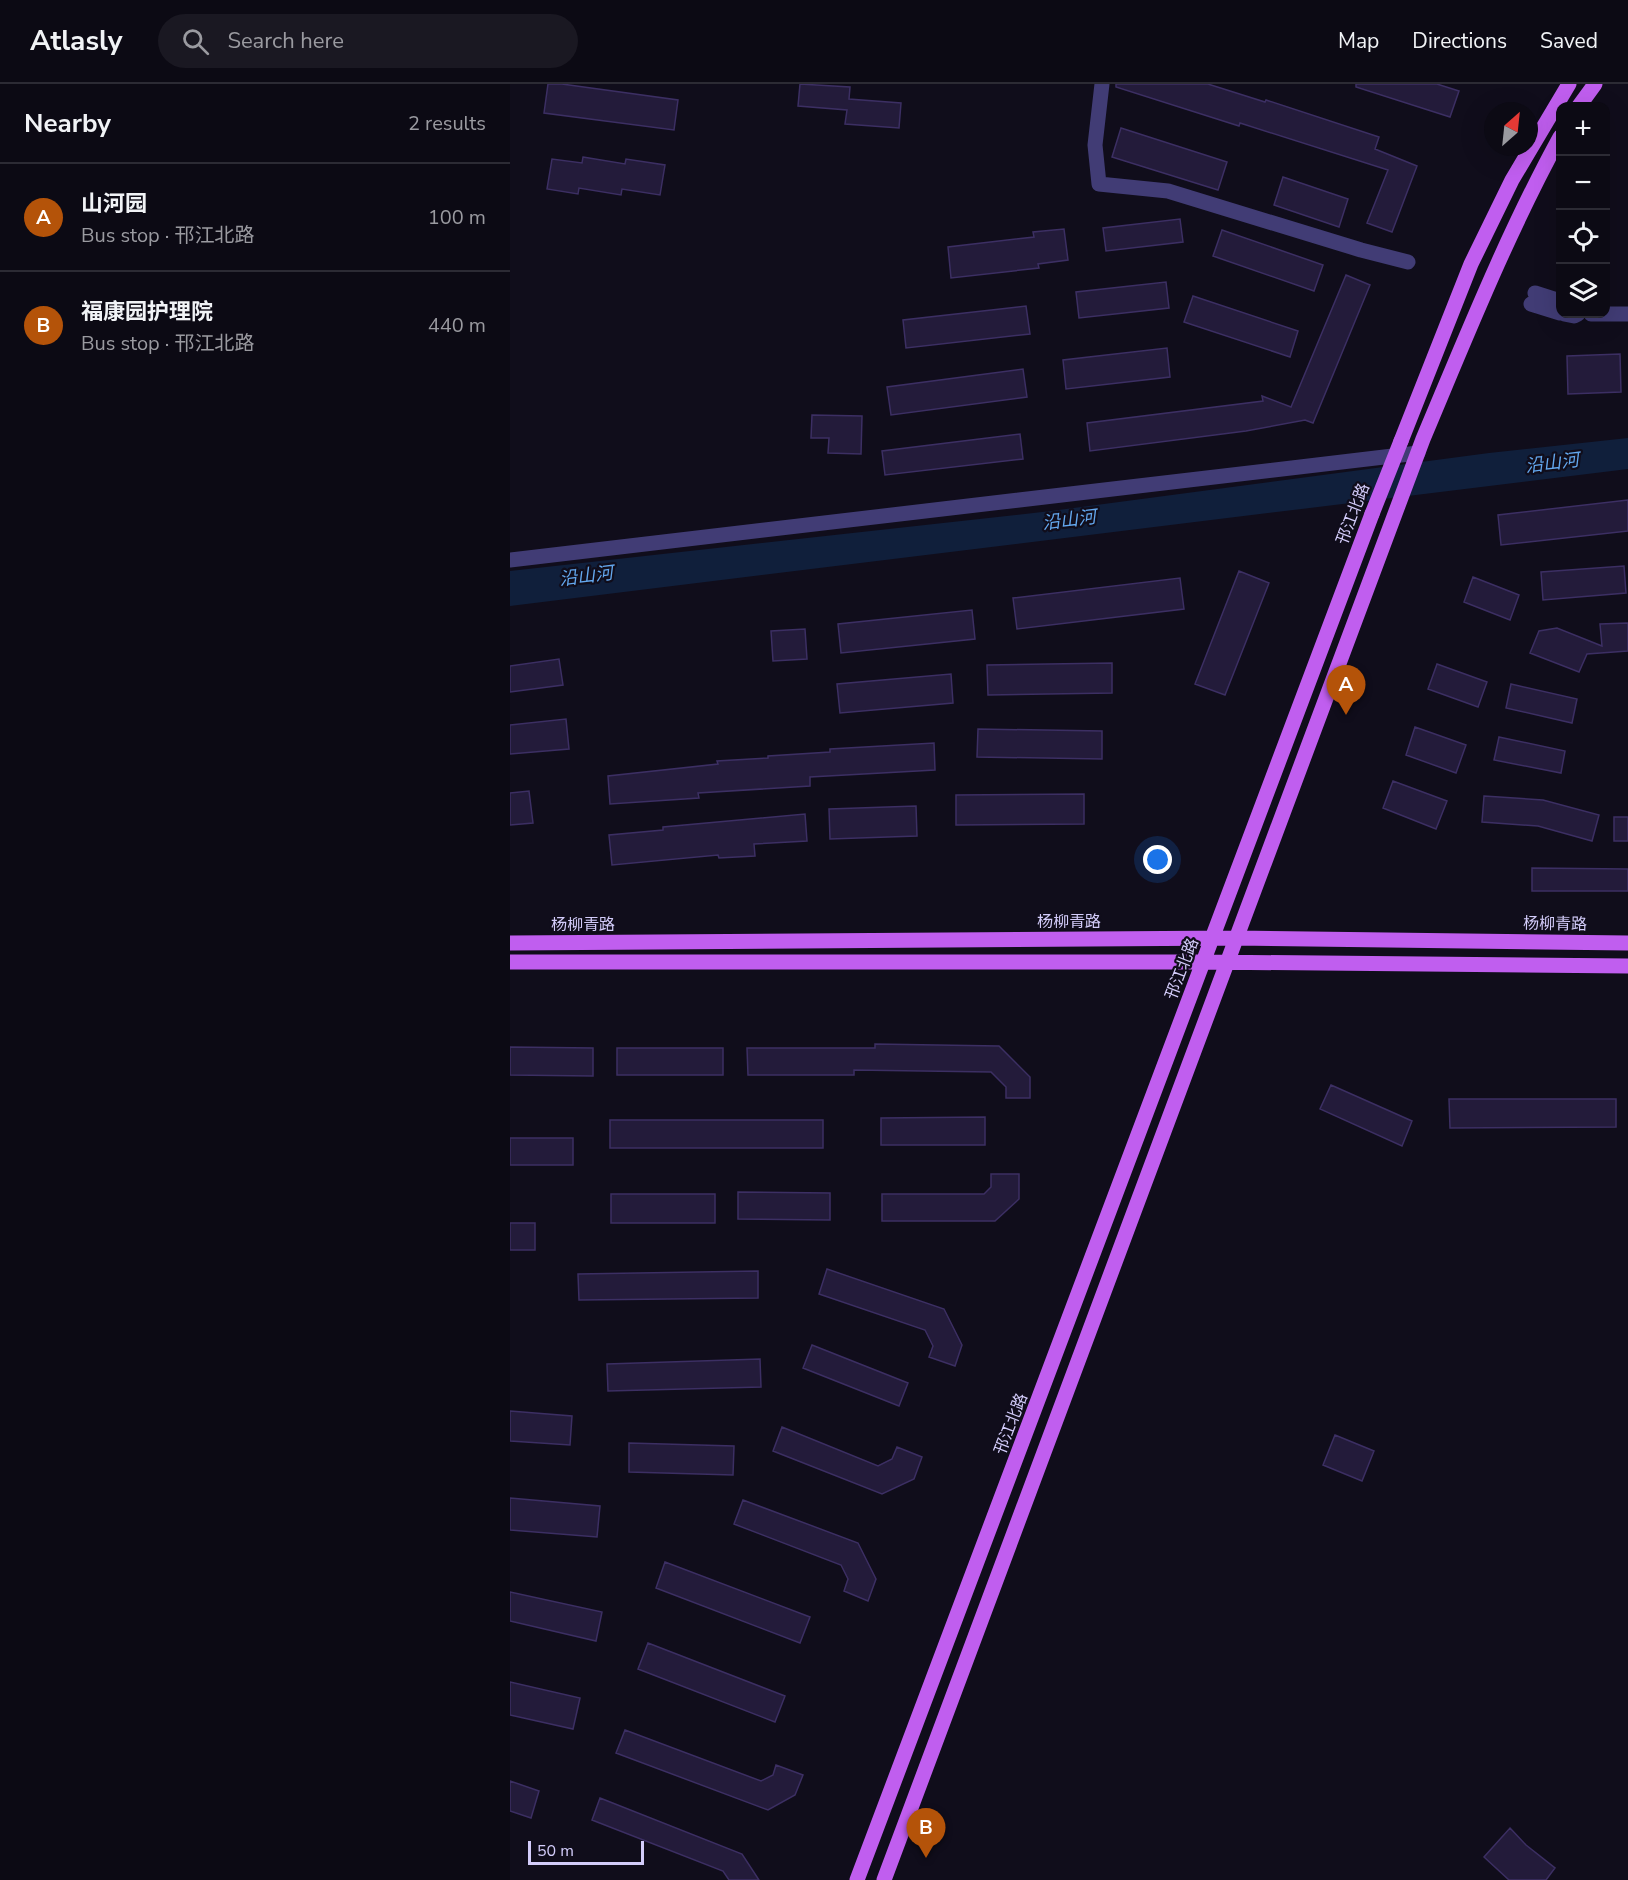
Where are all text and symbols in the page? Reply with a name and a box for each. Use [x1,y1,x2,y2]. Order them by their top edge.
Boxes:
search box [158,14,578,68]
text: Atlasly [30,22,122,60]
icon: search [179,25,212,58]
text: Search here [227,26,344,56]
text: Map [1338,27,1379,55]
text: Directions [1412,27,1507,55]
text: Saved [1540,27,1598,55]
north arrow [1484,102,1538,156]
map controls [1556,102,1610,318]
button: + [1556,102,1610,156]
text: Nearby [24,106,111,141]
text: 2 results [408,110,486,137]
button: − [1556,156,1610,210]
text: 山河园 [81,189,147,219]
text: A [36,204,51,231]
text: 100 m [428,204,486,231]
button: locate [1556,210,1610,264]
text: Bus stop · 邗江北路 [81,222,255,249]
button: layers [1556,264,1610,318]
text: 福康园护理院 [81,297,213,327]
text: B [37,312,50,339]
text: 440 m [428,312,486,339]
text: Bus stop · 邗江北路 [81,330,255,357]
water label: 沿山河 [1524,447,1583,478]
street label: 邗江北路 [1331,480,1375,548]
water label: 沿山河 [1041,504,1100,535]
water label: 沿山河 [558,560,617,591]
pin: A [1326,666,1366,715]
your location [1143,845,1172,874]
street label: 杨柳青路 [1037,911,1101,933]
street label: 杨柳青路 [1523,912,1587,936]
street label: 杨柳青路 [551,914,615,936]
street label: 邗江北路 [1160,935,1204,1003]
street label: 邗江北路 [989,1390,1033,1458]
pin: B [906,1808,946,1858]
scale bar [528,1838,644,1866]
text: 50 m [537,1840,574,1862]

